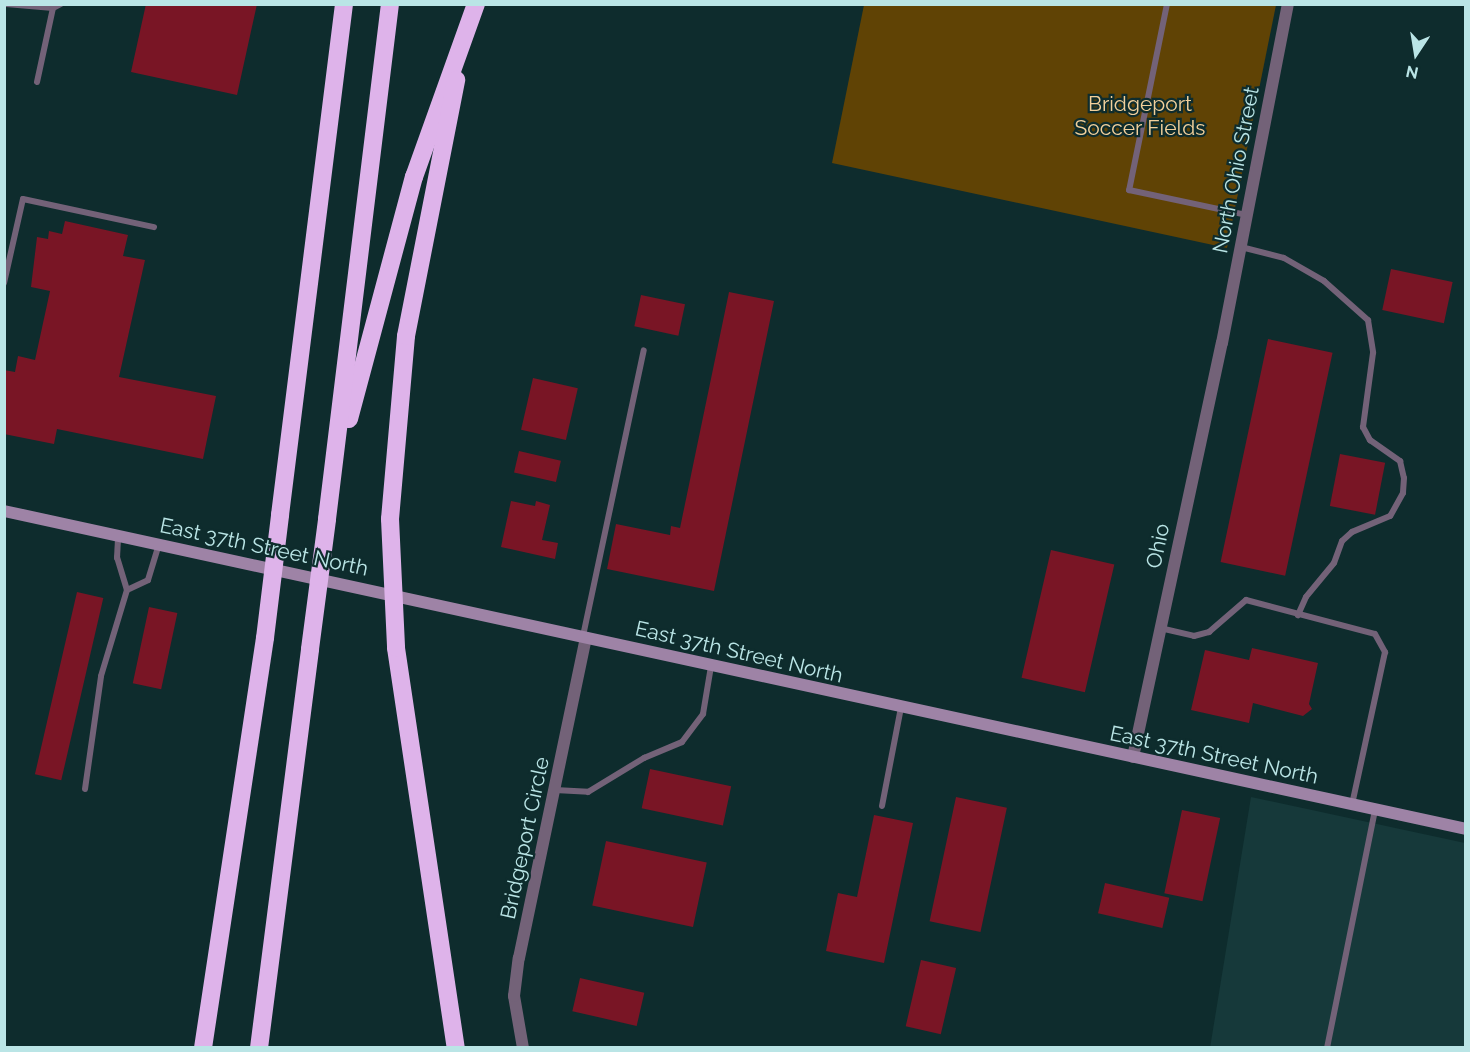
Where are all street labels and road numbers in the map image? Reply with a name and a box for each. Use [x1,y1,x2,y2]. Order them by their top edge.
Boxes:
street label: North Ohio Street [1207,85,1265,255]
street label: East 37th Street North [157,513,371,581]
street label: Ohio [1141,521,1175,571]
street label: East 37th Street North [633,616,845,688]
street label: East 37th Street North [1107,721,1321,789]
street label: Bridgeport Circle [496,755,554,921]

